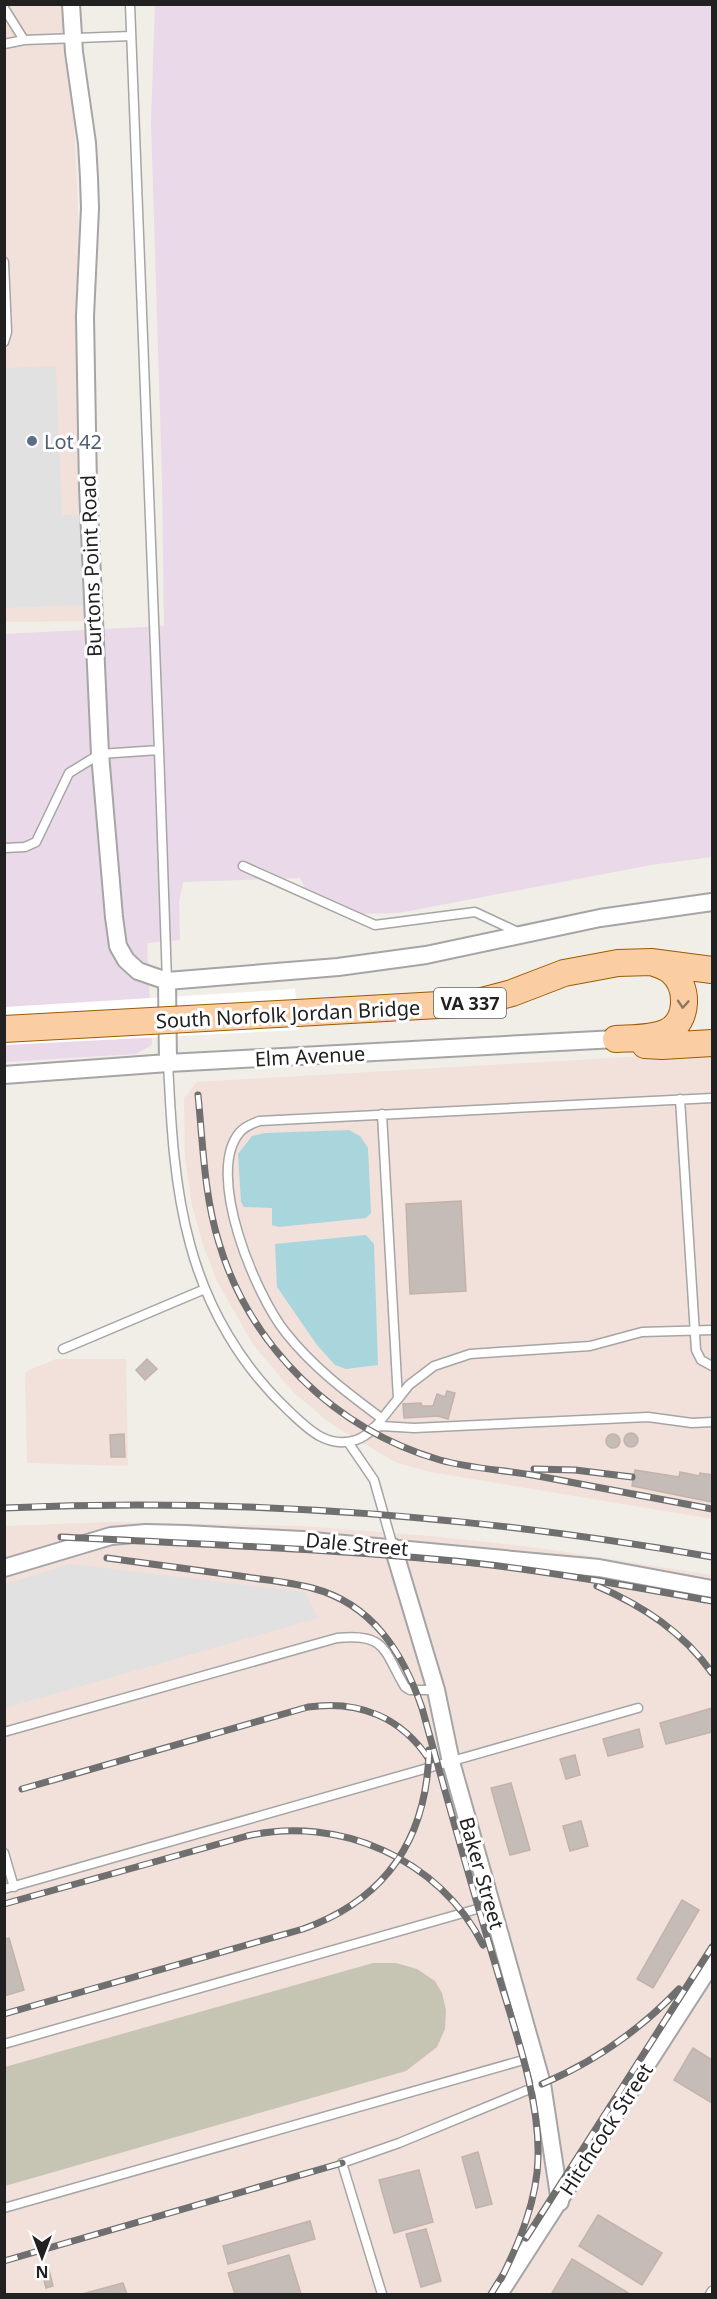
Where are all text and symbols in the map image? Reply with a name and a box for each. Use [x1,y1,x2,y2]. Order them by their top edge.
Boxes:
place label: Lot 42 [44,428,102,455]
marker: Lot 42 [25,434,39,448]
street label: Burtons Point Road [74,474,108,658]
road number: VA 337 [434,988,506,1018]
street label: South Norfolk Jordan Bridge [155,994,421,1034]
one-way arrow [676,1000,689,1009]
street label: Elm Avenue [254,1040,366,1072]
street label: Dale Street [304,1526,410,1562]
street label: Baker Street [453,1814,511,1932]
street label: Hitchcock Street [553,2058,659,2200]
north arrow [12,2227,72,2287]
text: N [35,2261,49,2283]

